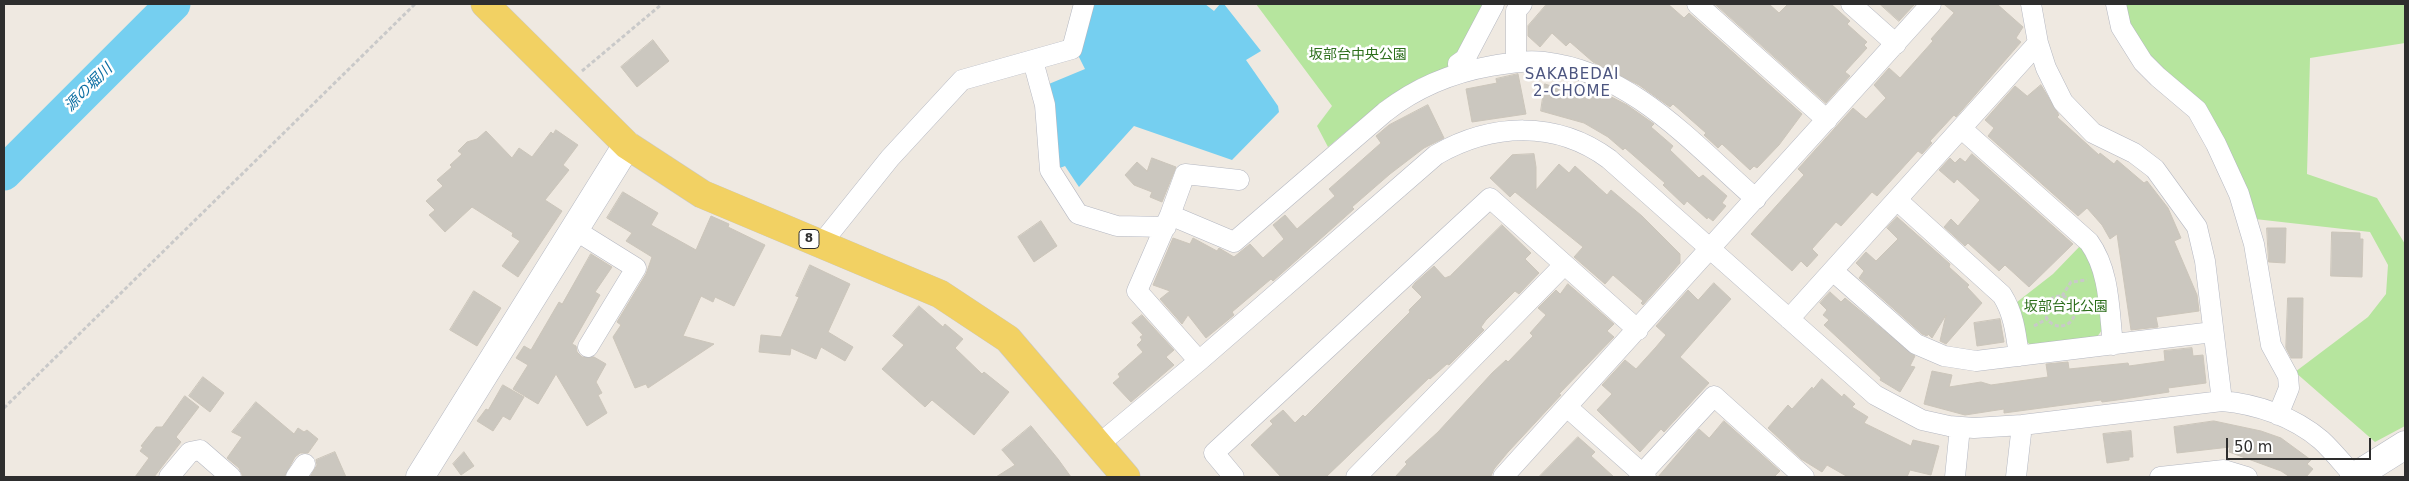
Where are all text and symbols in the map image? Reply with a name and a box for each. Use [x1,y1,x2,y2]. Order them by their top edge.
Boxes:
park label: 坂部台中央公園 [1309,47,1407,63]
water label: 源の堀川 [61,60,117,116]
district label: SAKABEDAI 2-CHOME [1524,66,1620,101]
road number: 8 [799,230,819,248]
park label: 坂部台北公園 [2024,299,2108,315]
scale bar [2229,428,2374,460]
text: 50 m [2234,438,2272,456]

